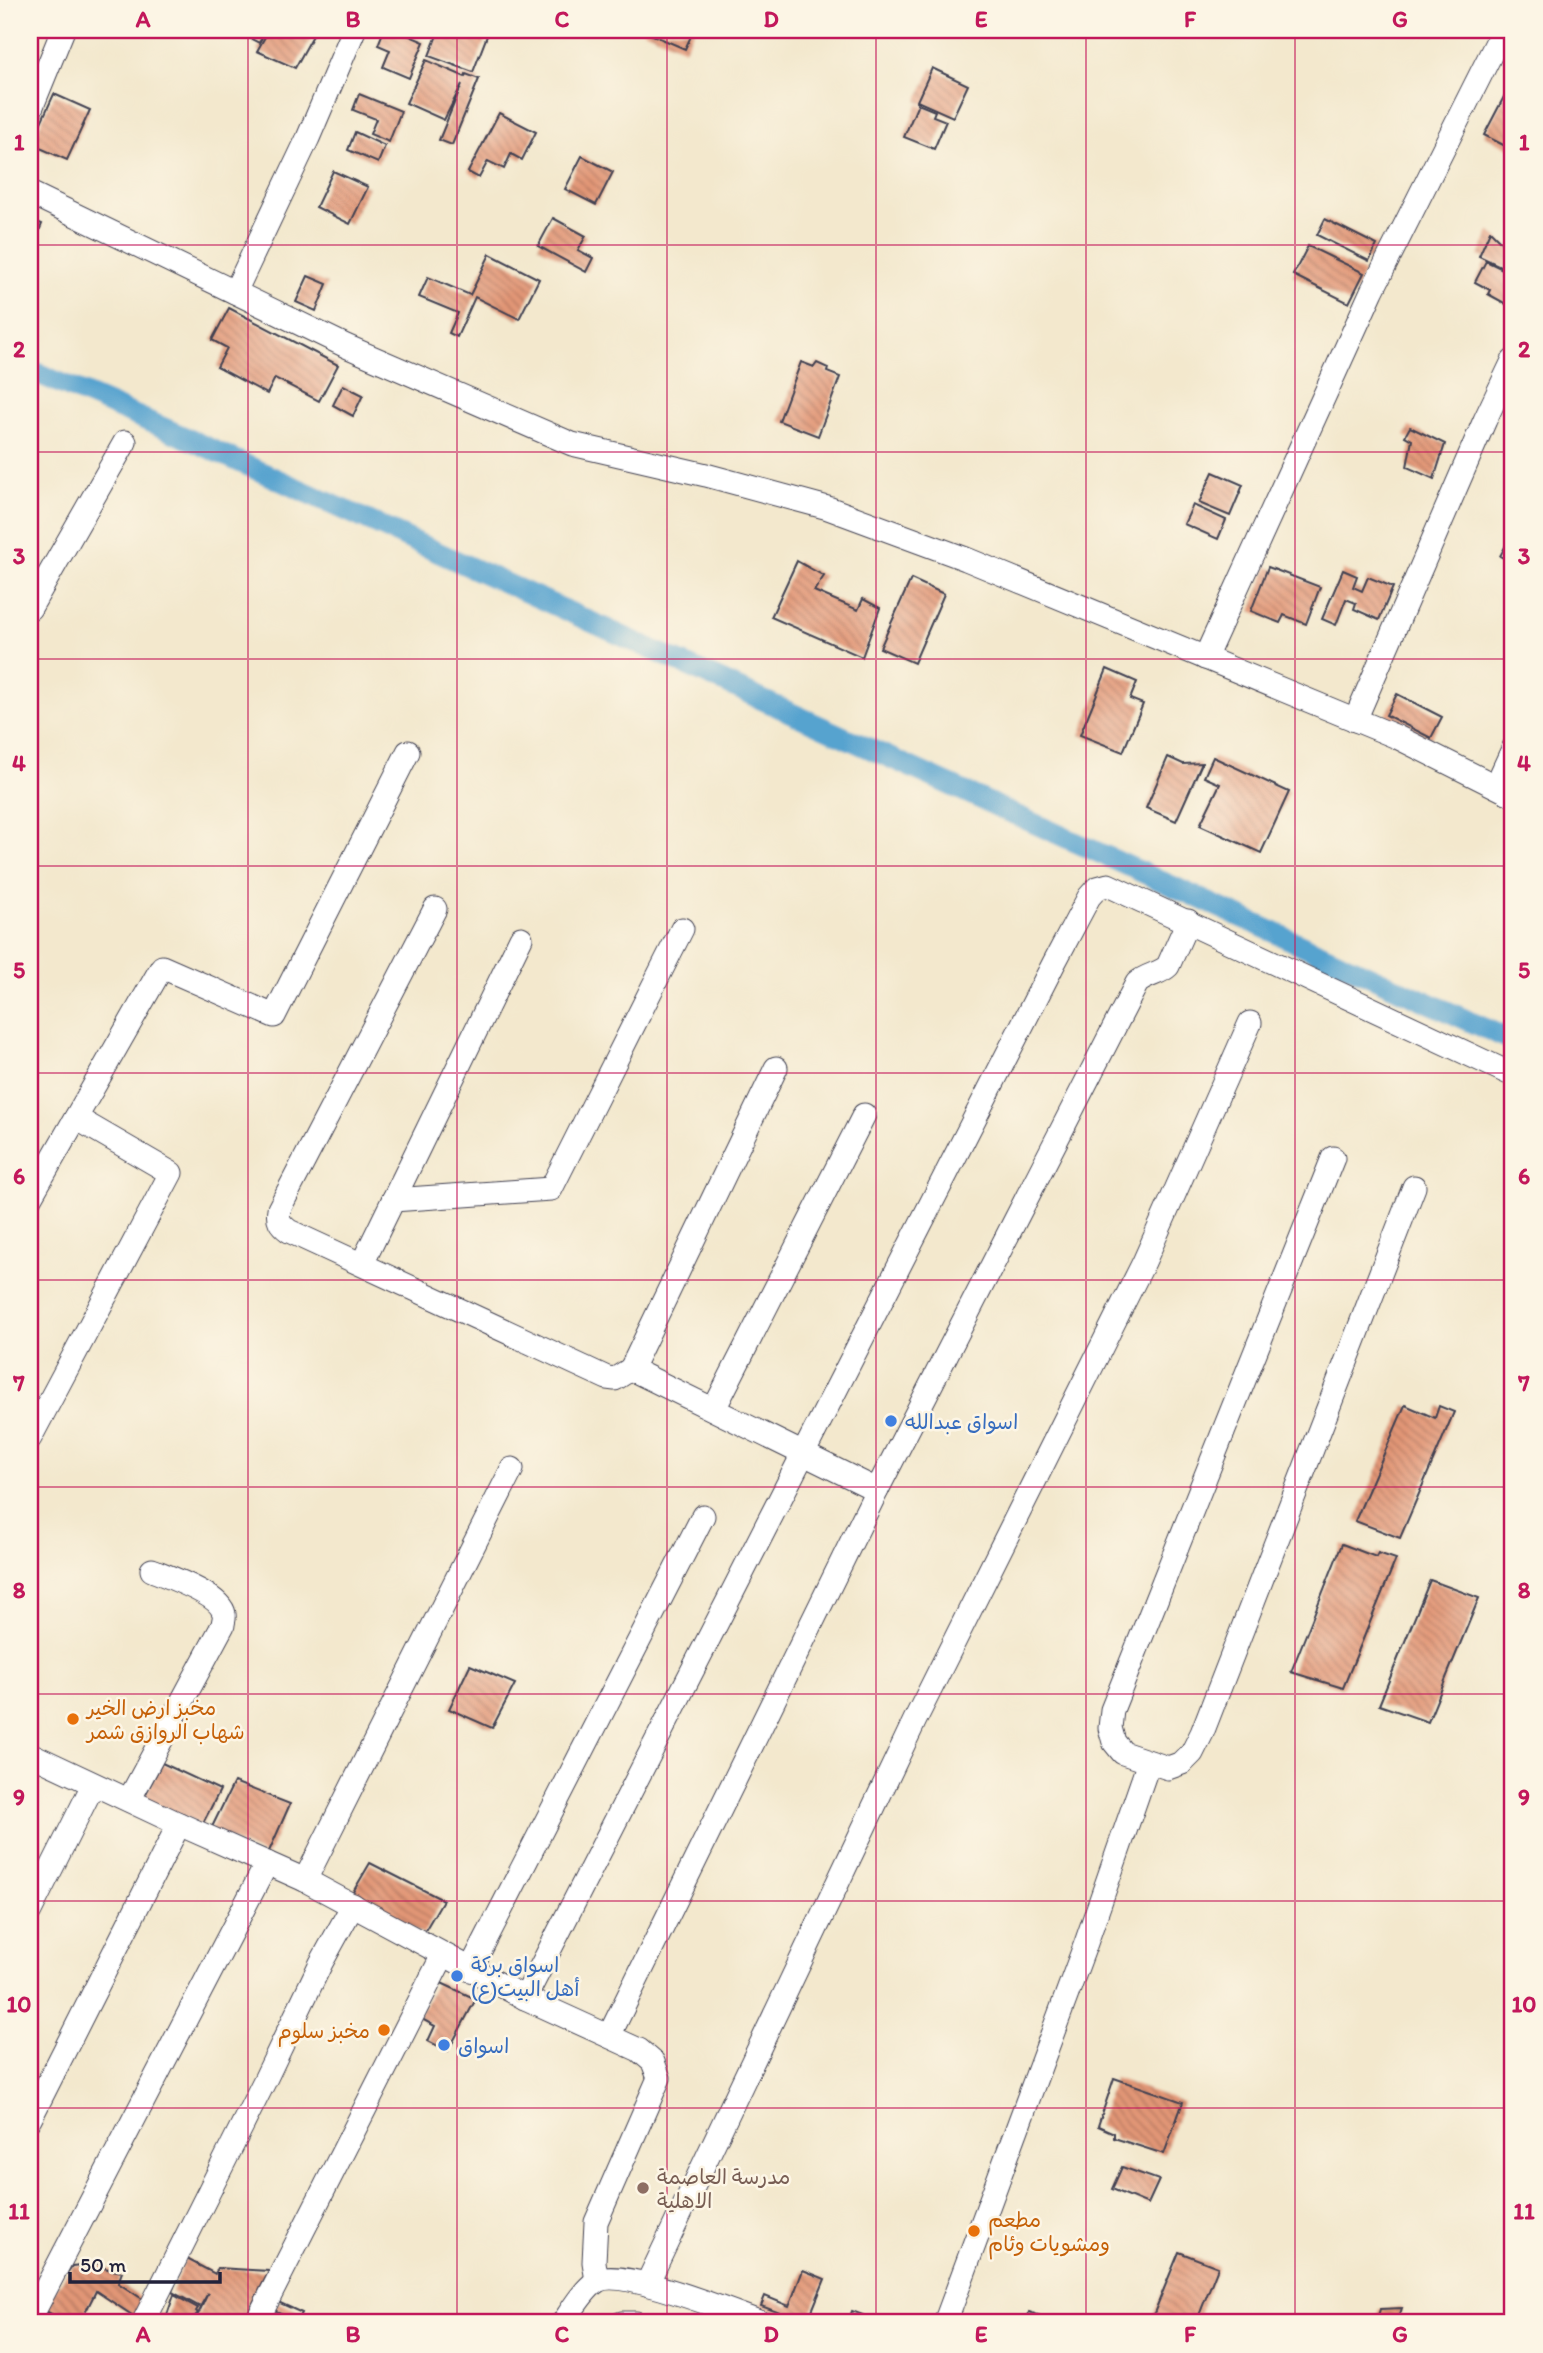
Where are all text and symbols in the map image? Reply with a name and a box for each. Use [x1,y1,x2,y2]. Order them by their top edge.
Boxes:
text: A [135,5,151,33]
text: B [346,5,361,33]
text: C [555,5,570,33]
text: D [763,5,779,33]
text: E [975,5,988,33]
text: F [1184,5,1197,33]
text: G [1392,5,1408,33]
text: 1 [14,128,25,156]
text: 1 [1519,128,1530,156]
text: 2 [13,335,26,363]
text: 2 [1518,335,1531,363]
text: 3 [13,542,26,570]
text: 3 [1518,542,1531,570]
text: 4 [12,749,26,777]
text: 4 [1517,749,1531,777]
text: 5 [13,956,25,984]
text: 5 [1518,956,1530,984]
text: 6 [13,1162,25,1190]
text: 6 [1518,1162,1530,1190]
text: 7 [12,1369,25,1397]
text: 7 [1517,1369,1530,1397]
place label: اسواق عبدالله [905,1409,1018,1435]
marker: اسواق عبدالله [883,1413,899,1429]
text: 8 [13,1576,26,1604]
text: 8 [1518,1576,1531,1604]
place label: مخبز ارض الخير شهاب الروازق شمر [85,1695,245,1745]
marker: مخبز ارض الخير شهاب الروازق شمر [65,1711,81,1727]
text: 9 [13,1783,25,1811]
text: 9 [1518,1783,1530,1811]
place label: اسواق بركة أهل البيت(ع) [471,1952,579,2004]
marker: اسواق بركة أهل البيت(ع) [449,1968,465,1984]
text: 10 [7,1990,31,2018]
text: 10 [1512,1990,1536,2018]
place label: مخبز سلوم [278,2018,370,2047]
marker: مخبز سلوم [376,2022,392,2038]
place label: اسواق [458,2033,509,2059]
marker: اسواق [436,2037,452,2053]
place label: مدرسة العاصمة الاهلية [657,2164,790,2213]
marker: مدرسة العاصمة الاهلية [635,2180,651,2196]
text: 11 [8,2197,30,2225]
text: 11 [1513,2197,1535,2225]
place label: مطعم ومشويات وئام [988,2207,1110,2260]
marker: مطعم ومشويات وئام [966,2223,982,2239]
scale bar [70,2241,220,2285]
text: 50 m [80,2252,127,2277]
text: A [135,2320,151,2348]
text: B [346,2320,361,2348]
text: C [555,2320,570,2348]
text: D [763,2320,779,2348]
text: E [975,2320,988,2348]
text: F [1184,2320,1197,2348]
text: G [1392,2320,1408,2348]

